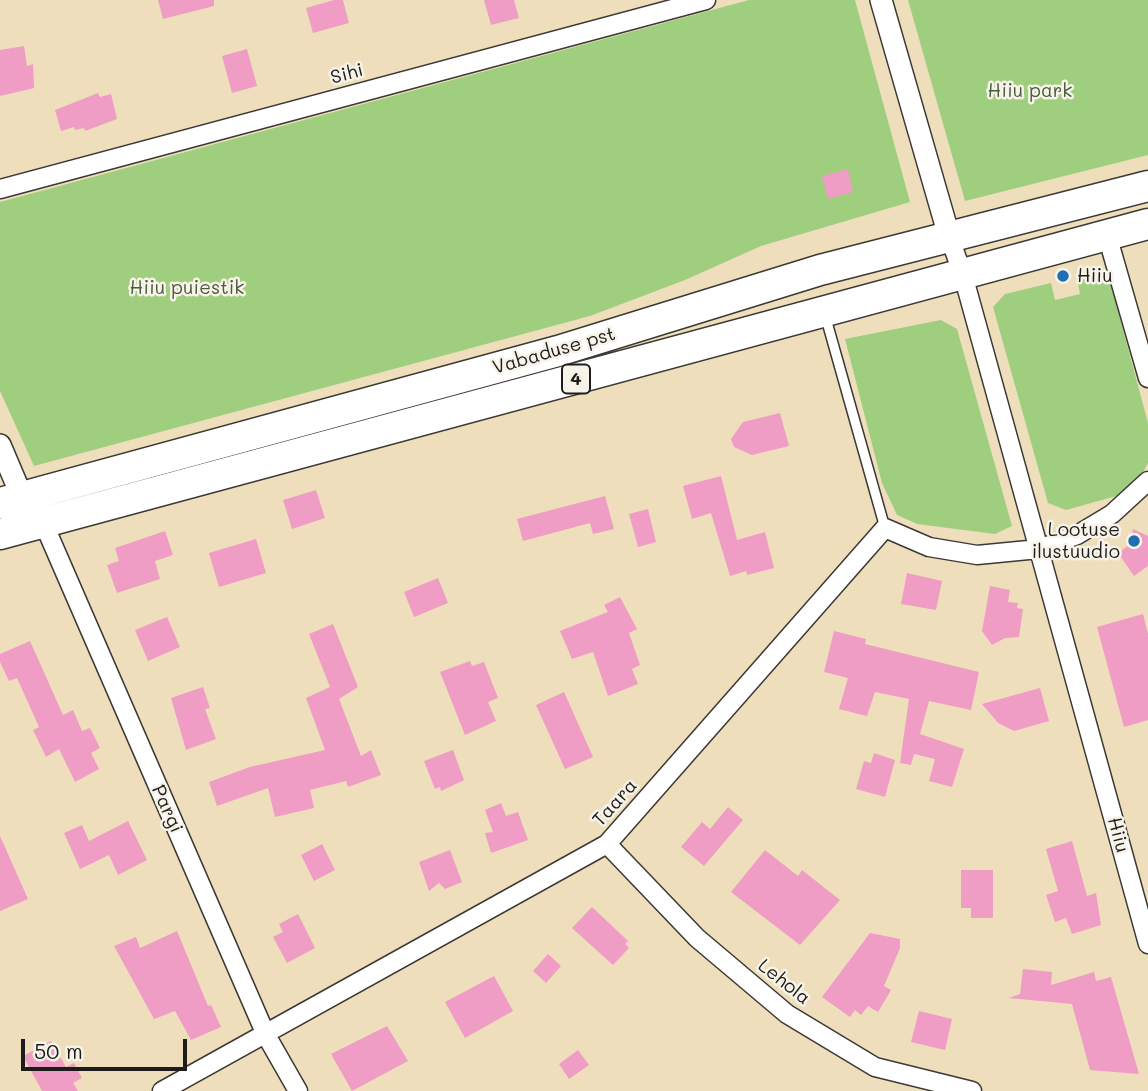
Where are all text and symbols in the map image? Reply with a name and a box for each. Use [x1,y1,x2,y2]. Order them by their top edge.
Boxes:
street label: Sihi [328,59,366,89]
park label: Hiiu park [988,80,1072,102]
place label: Hiiu [1077,265,1113,287]
marker: Hiiu [1055,268,1071,284]
park label: Hiiu puiestik [130,277,244,299]
street label: Vabaduse pst [490,323,618,379]
road number: 4 [562,365,590,394]
place label: Lootuse ilustuudio [1032,519,1120,563]
marker: Lootuse ilustuudio [1126,533,1142,549]
street label: Taara [588,775,642,831]
street label: Pargi [146,782,188,836]
street label: Hiiu [1102,815,1134,855]
street label: Lehola [753,954,815,1010]
scale bar [24,1024,191,1068]
text: 50 m [34,1037,83,1064]

